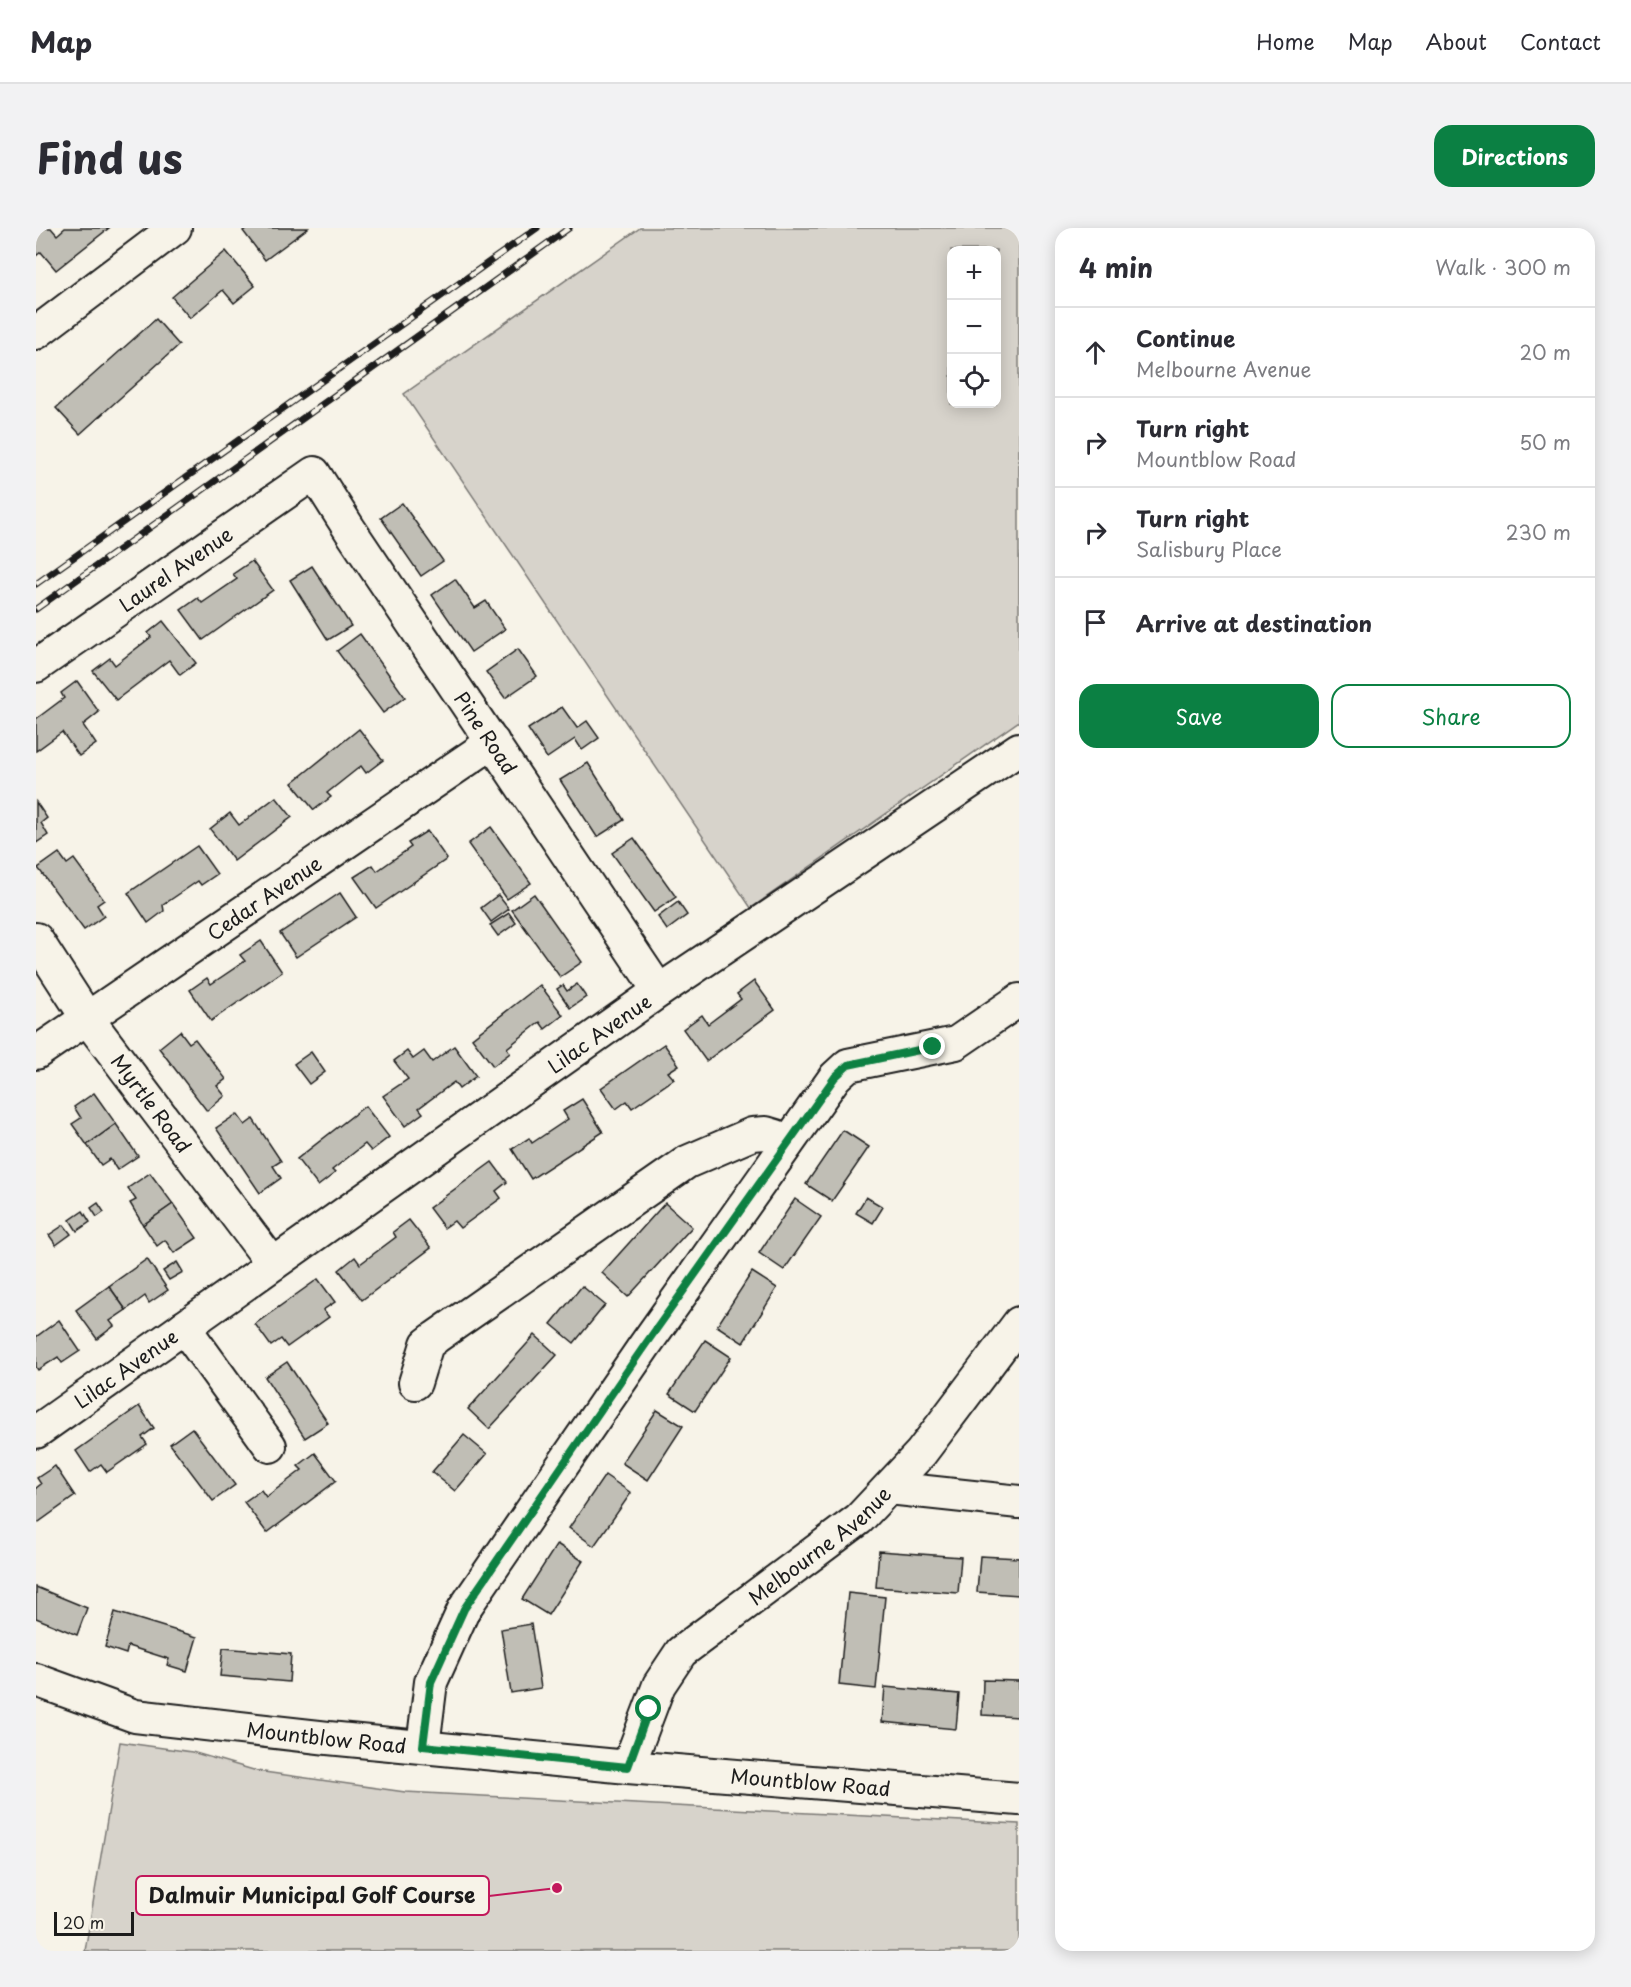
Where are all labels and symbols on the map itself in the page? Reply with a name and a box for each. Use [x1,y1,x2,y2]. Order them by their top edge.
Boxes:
street label: Laurel Avenue [113,519,239,619]
street label: Pine Road [447,685,525,780]
street label: Cedar Avenue [201,848,328,947]
street label: Lilac Avenue [541,986,657,1080]
route end [919,1033,945,1059]
street label: Myrtle Road [104,1047,199,1159]
street label: Lilac Avenue [68,1321,184,1416]
street label: Melbourne Avenue [742,1479,898,1612]
route start [635,1695,661,1721]
street label: Mountblow Road [245,1714,408,1761]
street label: Mountblow Road [729,1760,892,1803]
callout: Dalmuir Municipal Golf Course [136,1876,489,1915]
text: Dalmuir Municipal Golf Course [149,1878,475,1910]
scale bar [54,1909,134,1936]

